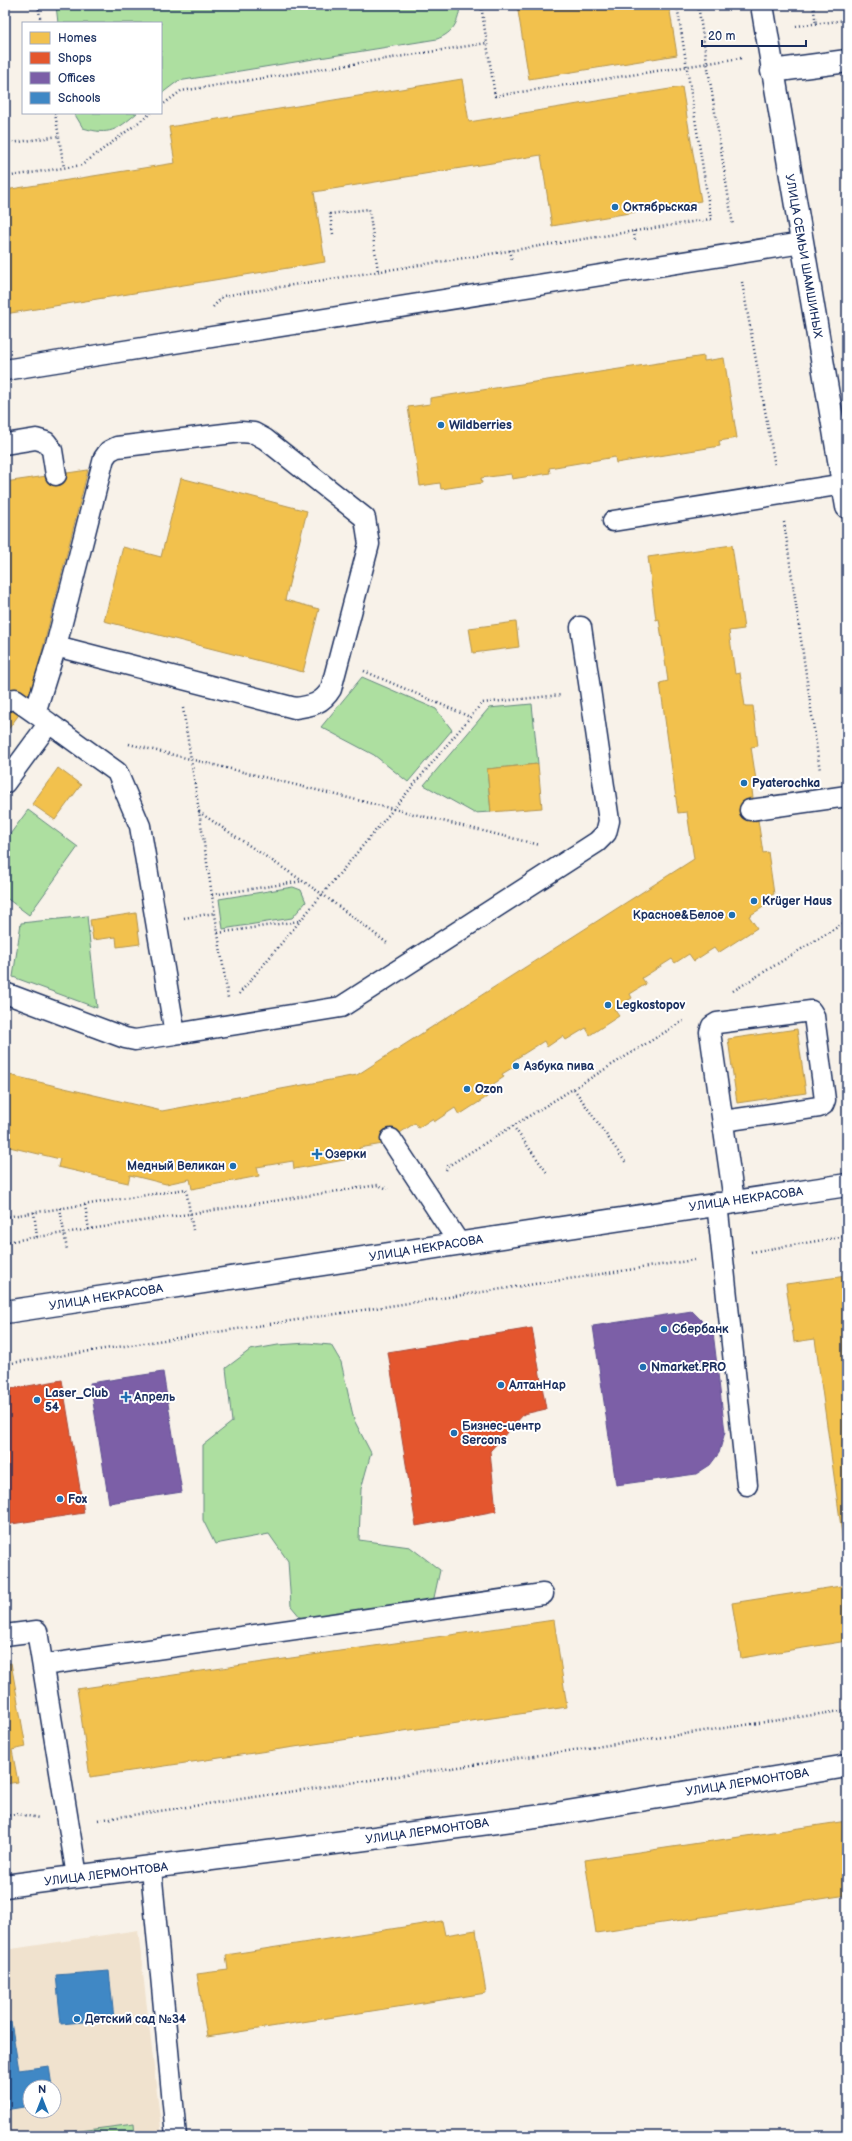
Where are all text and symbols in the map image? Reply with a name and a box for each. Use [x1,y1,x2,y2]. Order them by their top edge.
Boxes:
legend [22,22,162,114]
scale bar [702,22,806,48]
text: 20 m [708,29,735,44]
text: Homes [58,31,97,46]
text: Shops [58,51,92,66]
text: Offices [58,71,95,86]
text: Schools [58,91,101,106]
street label: УЛИЦА СЕМЬИ ШАМШИНЫХ [782,173,825,340]
place label: Октябрьская [623,200,698,215]
marker: Октябрьская [610,202,620,212]
place label: Wildberries [449,418,512,433]
marker: Wildberries [436,420,446,430]
place label: Pyaterochka [752,776,820,791]
marker: Pyaterochka [739,778,749,788]
place label: Krüger Haus [762,894,832,909]
marker: Krüger Haus [749,896,759,906]
place label: Красное&Белое [633,908,724,923]
marker: Красное&Белое [727,910,737,920]
place label: Legkostopov [616,998,685,1013]
marker: Legkostopov [603,1000,613,1010]
place label: Азбука пива [523,1059,595,1074]
marker: Азбука пива [511,1061,521,1071]
place label: Ozon [475,1082,503,1097]
marker: Ozon [462,1084,472,1094]
place label: Озерки [325,1147,367,1162]
marker: Озерки [312,1149,322,1159]
place label: Медный Великан [127,1159,225,1174]
marker: Медный Великан [228,1161,238,1171]
street label: УЛИЦА НЕКРАСОВА [688,1184,805,1215]
street label: УЛИЦА НЕКРАСОВА [368,1232,485,1265]
street label: УЛИЦА НЕКРАСОВА [48,1281,165,1314]
place label: Сбербанк [672,1322,729,1337]
marker: Сбербанк [659,1324,669,1334]
place label: Nmarket.PRO [651,1360,726,1375]
marker: Nmarket.PRO [638,1362,648,1372]
place label: АлтанНар [508,1378,566,1393]
marker: АлтанНар [496,1380,506,1390]
place label: Laser_Club 54 [45,1386,108,1415]
place label: Апрель [133,1390,176,1405]
marker: Апрель [121,1392,131,1402]
marker: Laser_Club 54 [32,1395,42,1405]
place label: Бизнес-центр Sercons [462,1419,541,1448]
marker: Бизнес-центр Sercons [449,1428,459,1438]
place label: Fox [68,1492,88,1507]
marker: Fox [55,1494,65,1504]
street label: УЛИЦА ЛЕРМОНТОВА [684,1765,810,1800]
street label: УЛИЦА ЛЕРМОНТОВА [364,1815,490,1848]
street label: УЛИЦА ЛЕРМОНТОВА [43,1859,169,1890]
place label: Детский сад №34 [85,2012,186,2027]
marker: Детский сад №34 [72,2014,82,2024]
north arrow [22,2079,62,2119]
text: N [38,2083,46,2096]

